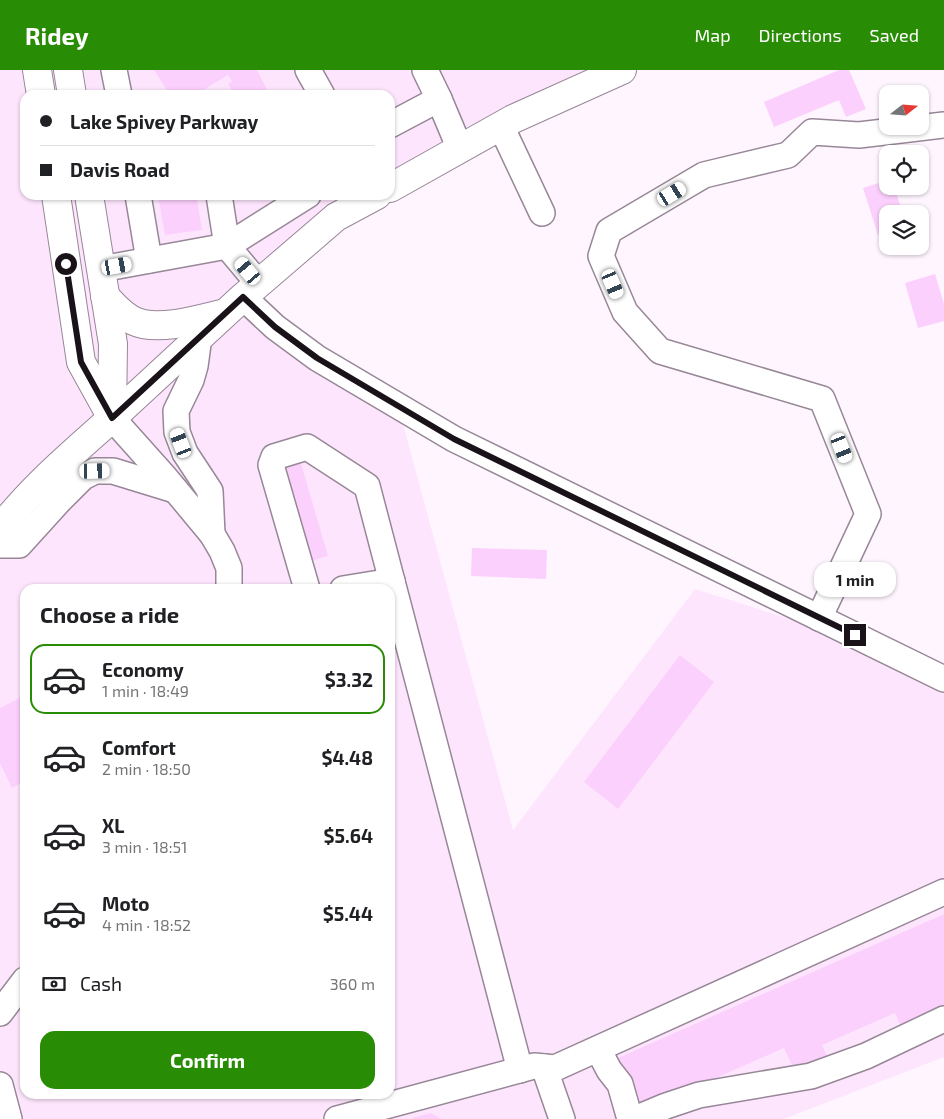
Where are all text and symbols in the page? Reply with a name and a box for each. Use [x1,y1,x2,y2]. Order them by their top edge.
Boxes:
text: Ridey [25,21,88,50]
text: Map [694,24,731,46]
text: Directions [759,24,842,46]
text: Saved [870,24,919,46]
north arrow [879,85,929,135]
map controls [879,85,929,255]
text: Lake Spivey Parkway [70,110,258,133]
button: locate [879,145,929,195]
text: Davis Road [70,158,170,181]
car [655,180,688,208]
button: layers [879,205,929,255]
route start [55,253,77,275]
car [232,255,263,287]
car [100,256,133,276]
car [600,267,625,301]
car [168,426,193,460]
car [829,431,854,465]
car [79,463,110,479]
callout: 1 min [814,562,896,598]
text: 1 min [836,570,874,589]
text: Choose a ride [40,601,179,627]
route end [844,624,866,646]
icon: car [42,657,87,702]
text: Economy [102,658,184,681]
text: $3.32 [325,668,373,691]
text: 1 min · 18:49 [102,681,189,700]
icon: car [42,735,87,780]
text: Comfort [102,736,176,759]
text: $4.48 [321,746,373,769]
text: 2 min · 18:50 [102,759,191,778]
icon: car [42,813,87,858]
text: XL [102,814,124,837]
text: $5.64 [324,824,373,847]
text: 3 min · 18:51 [102,837,187,856]
icon: car [42,891,87,936]
text: Moto [102,892,150,915]
text: $5.44 [323,902,373,925]
text: 4 min · 18:52 [102,915,191,934]
icon: cash [40,970,68,998]
text: Cash [80,972,122,995]
text: 360 m [330,974,375,993]
button: Confirm [40,1031,375,1089]

